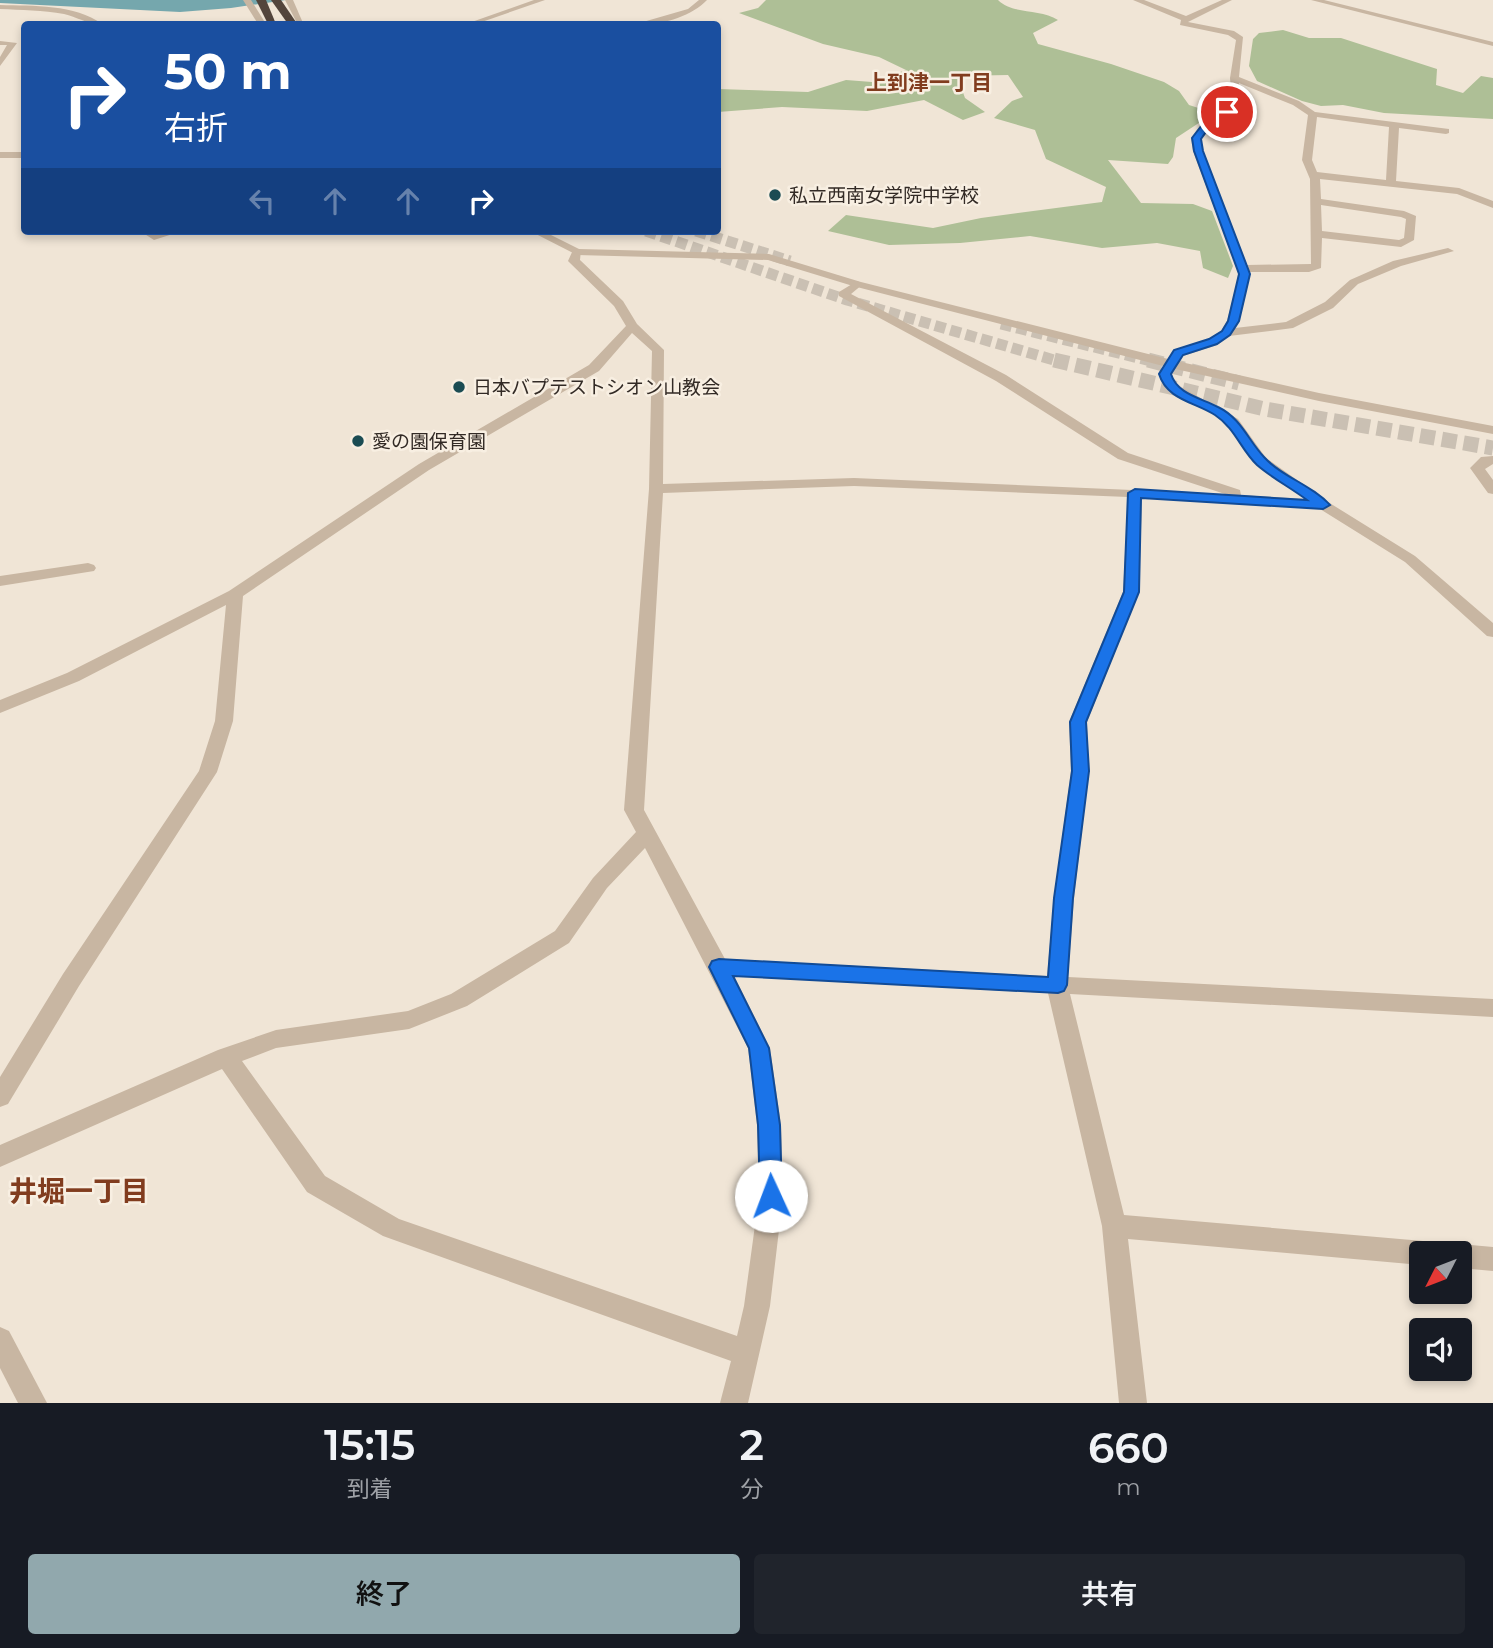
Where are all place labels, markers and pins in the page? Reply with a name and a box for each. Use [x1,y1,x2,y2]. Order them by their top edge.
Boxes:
pin [1197,82,1257,142]
place label: 私立西南女学院中学校 [789,184,979,207]
marker: 私立西南女学院中学校 [767,187,783,203]
place label: 日本バプテストシオン山教会 [473,376,720,399]
marker: 日本バプテストシオン山教会 [451,379,467,395]
place label: 愛の園保育園 [372,430,486,453]
marker: 愛の園保育園 [350,433,366,449]

